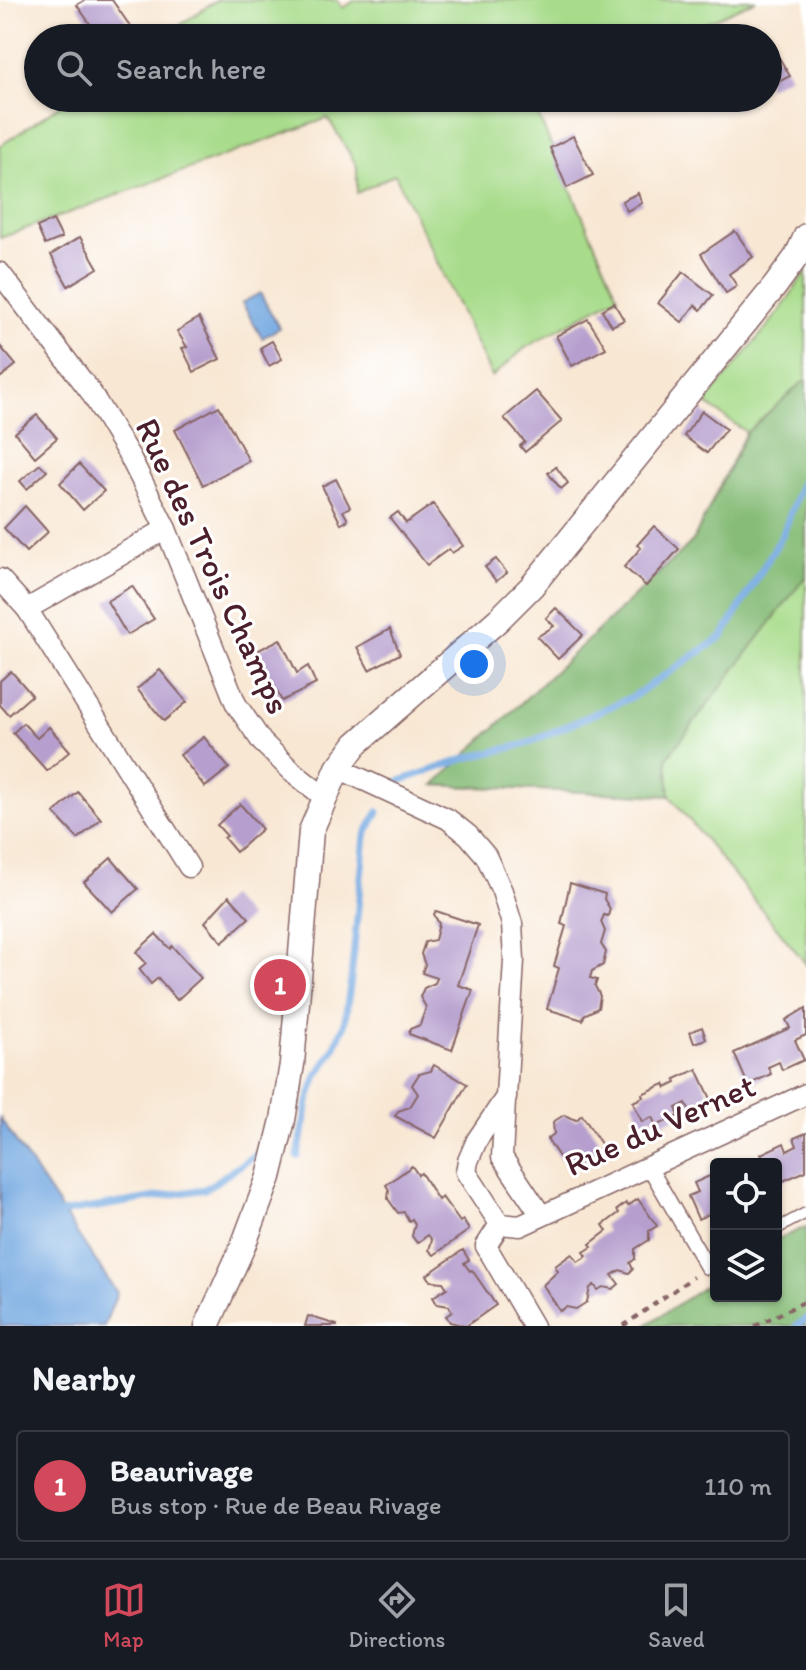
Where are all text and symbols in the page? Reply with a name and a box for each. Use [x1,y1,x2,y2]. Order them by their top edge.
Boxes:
search box [24,24,782,112]
icon: search [52,46,96,90]
text: Search here [116,50,266,87]
street label: Rue des Trois Champs [127,412,299,720]
your location [454,644,494,684]
pin: 1 [254,955,306,1015]
street label: Rue du Vernet [558,1065,762,1185]
map controls [710,1158,782,1302]
button: locate [710,1158,782,1230]
button: layers [710,1230,782,1302]
text: Nearby [32,1358,135,1399]
text: Beaurivage [110,1452,253,1489]
text: 1 [54,1470,66,1502]
text: 110 m [704,1470,772,1502]
text: Bus stop · Rue de Beau Rivage [110,1489,442,1521]
tab: Map [102,1578,146,1653]
tab: Directions [349,1578,445,1653]
tab: Saved [648,1578,704,1653]

